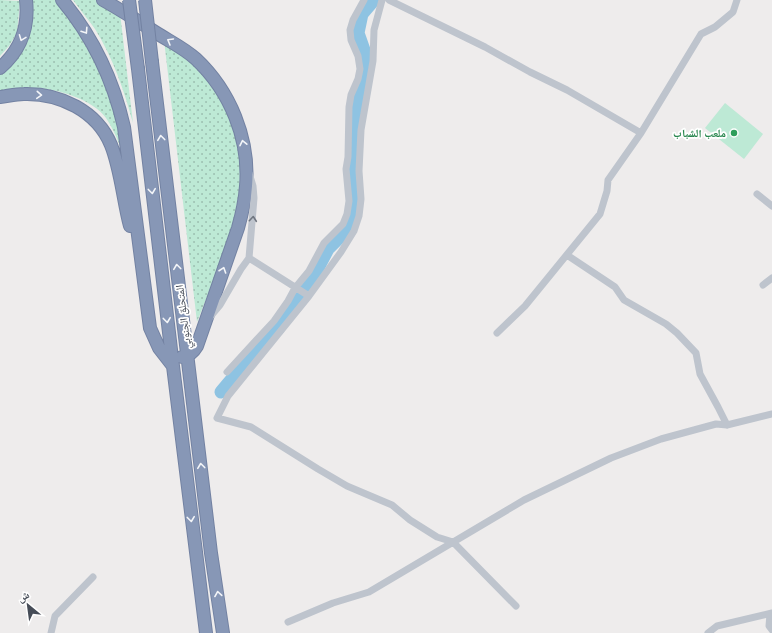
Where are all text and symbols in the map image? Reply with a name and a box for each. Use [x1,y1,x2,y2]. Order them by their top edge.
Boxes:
one-way arrow [80,27,88,34]
one-way arrow [19,33,27,41]
one-way arrow [167,38,174,45]
one-way arrow [36,90,42,99]
place label: ملعب الشباب [673,127,726,140]
marker: ملعب الشباب [729,128,739,138]
one-way arrow [157,135,166,141]
one-way arrow [240,140,248,146]
one-way arrow [147,188,156,194]
one-way arrow [248,216,257,222]
one-way arrow [172,264,181,270]
one-way arrow [219,266,227,273]
street label: المتحلق الجنوبي [173,284,196,350]
one-way arrow [162,317,171,323]
one-way arrow [196,462,205,469]
one-way arrow [187,515,196,522]
north arrow [8,585,48,625]
text: ش [15,588,32,606]
one-way arrow [214,591,223,597]

